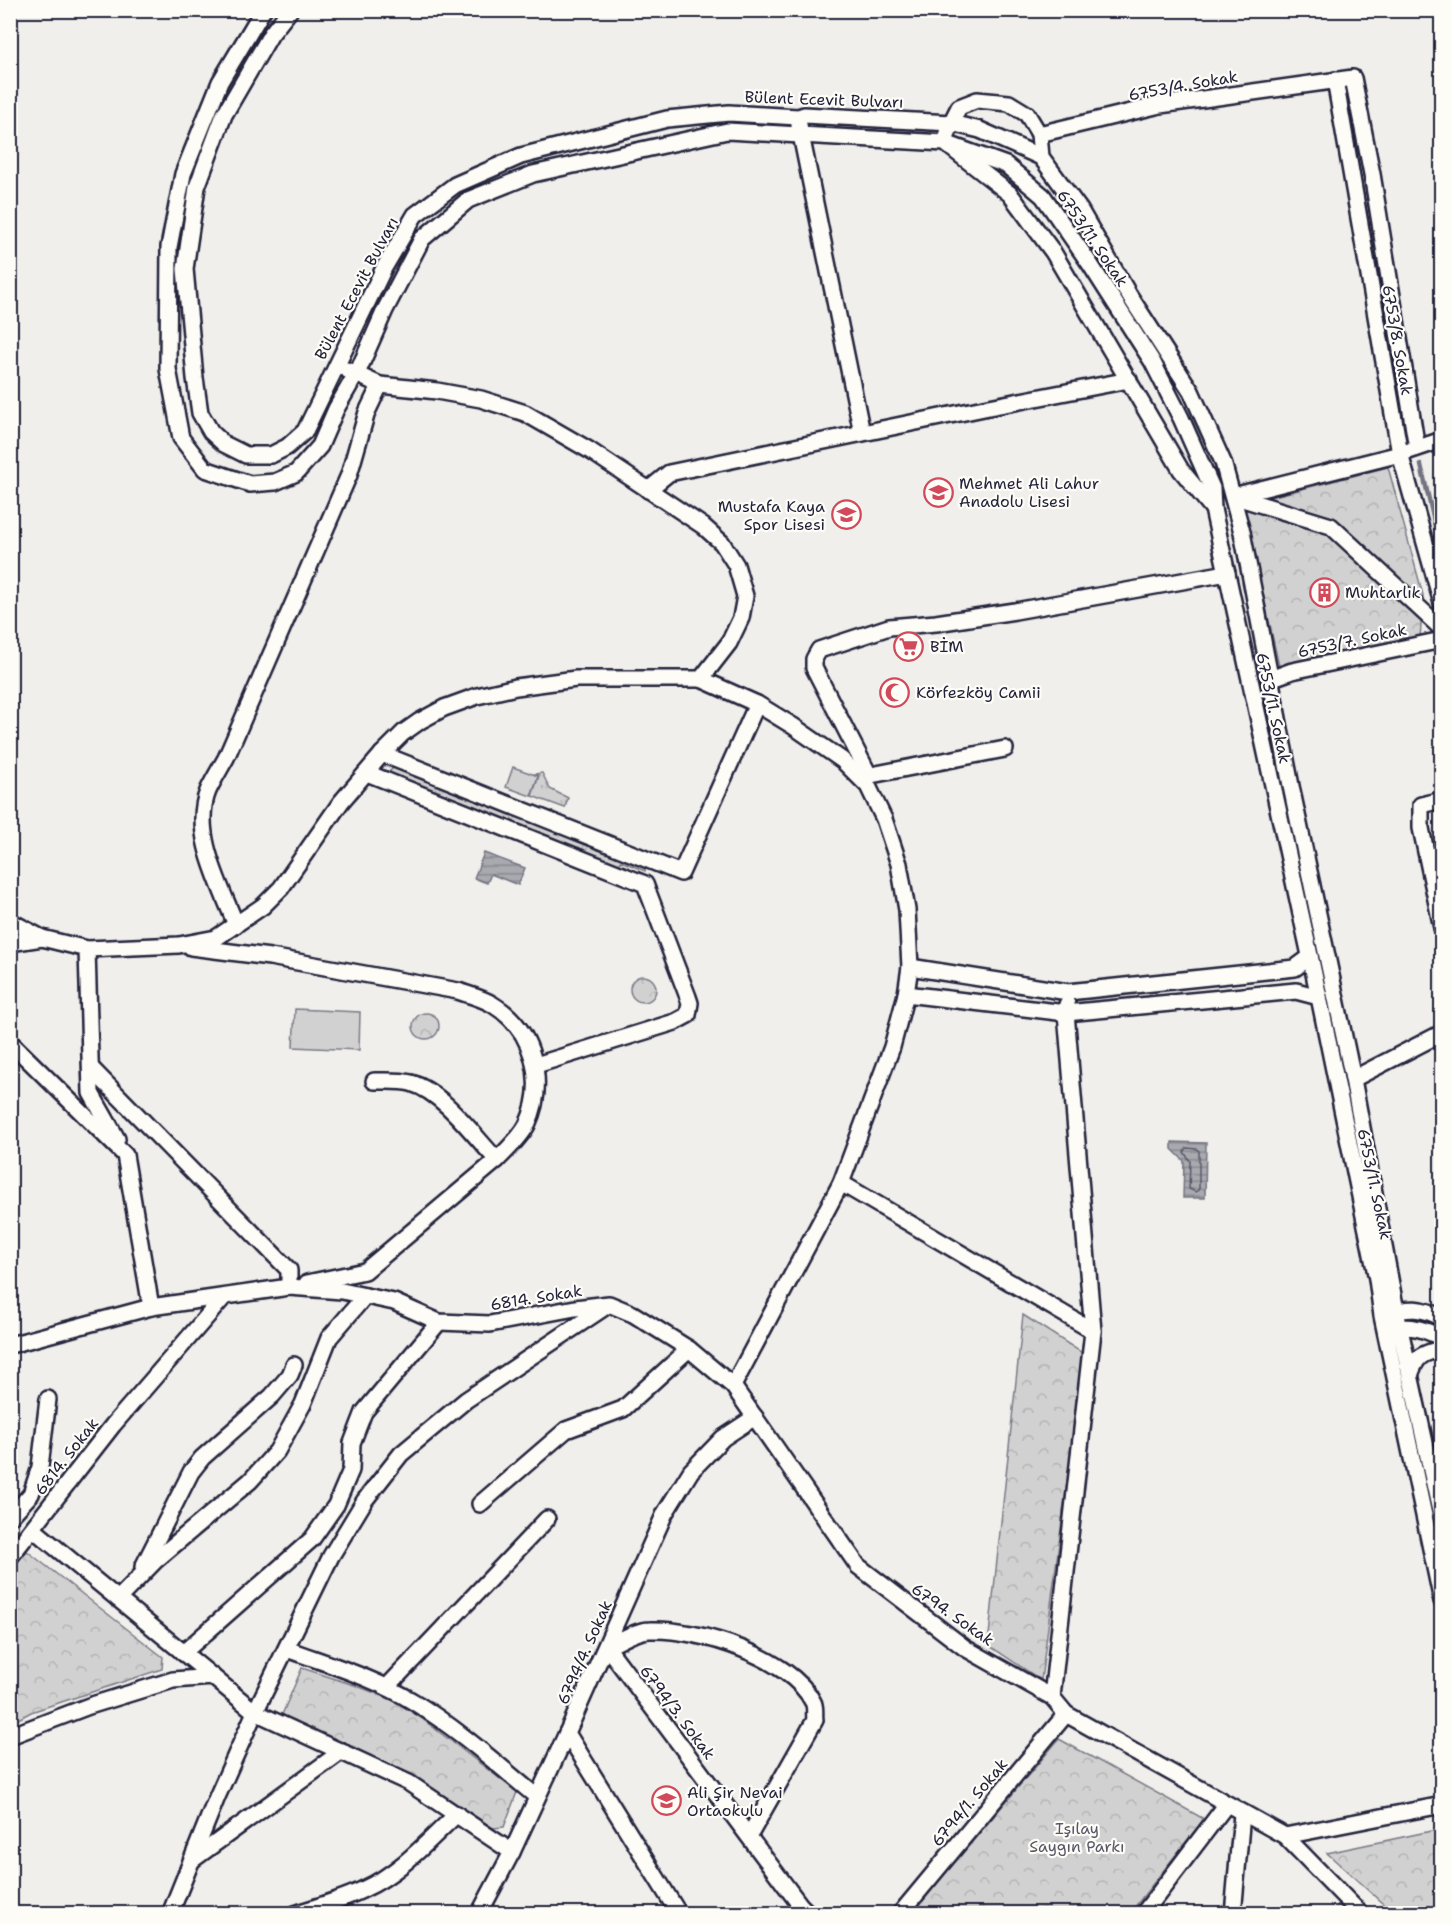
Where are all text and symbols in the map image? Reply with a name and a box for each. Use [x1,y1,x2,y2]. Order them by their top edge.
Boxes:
street label: 6753/4. Sokak [1127,66,1239,105]
street label: Bülent Ecevit Bulvarı [744,86,904,113]
street label: 6753/11. Sokak [1052,186,1133,291]
street label: Bülent Ecevit Bulvarı [310,213,403,363]
street label: 6753/8. Sokak [1377,283,1418,397]
place label: Mehmet Ali Lahur Anadolu Lisesi [959,473,1099,512]
school or university icon: Mehmet Ali Lahur Anadolu Lisesi [922,476,954,508]
place label: Mustafa Kaya Spor Lisesi [718,496,825,535]
school or university icon: Mustafa Kaya Spor Lisesi [830,499,862,531]
building icon: Muhtarlık [1308,576,1340,608]
place label: Muhtarlık [1345,582,1421,603]
street label: 6753/7. Sokak [1296,619,1408,662]
supermarket icon: BİM [893,630,925,662]
place label: BİM [930,636,964,657]
street label: 6753/11. Sokak [1251,651,1296,766]
mosque icon: Körfezköy Camii [879,676,911,708]
place label: Körfezköy Camii [916,682,1041,703]
street label: 6753/11. Sokak [1352,1127,1397,1242]
street label: 6814. Sokak [489,1280,584,1315]
street label: 6814. Sokak [30,1413,103,1499]
street label: 6794. Sokak [907,1578,998,1651]
street label: 6794/4. Sokak [552,1597,617,1708]
street label: 6794/3. Sokak [635,1661,720,1764]
street label: 6794/1. Sokak [926,1754,1012,1851]
place label: Ali Şir Nevai Ortaokulu [687,1782,783,1821]
school or university icon: Ali Şir Nevai Ortaokulu [650,1785,682,1817]
park label: Işılay Saygın Parkı [1029,1818,1125,1857]

